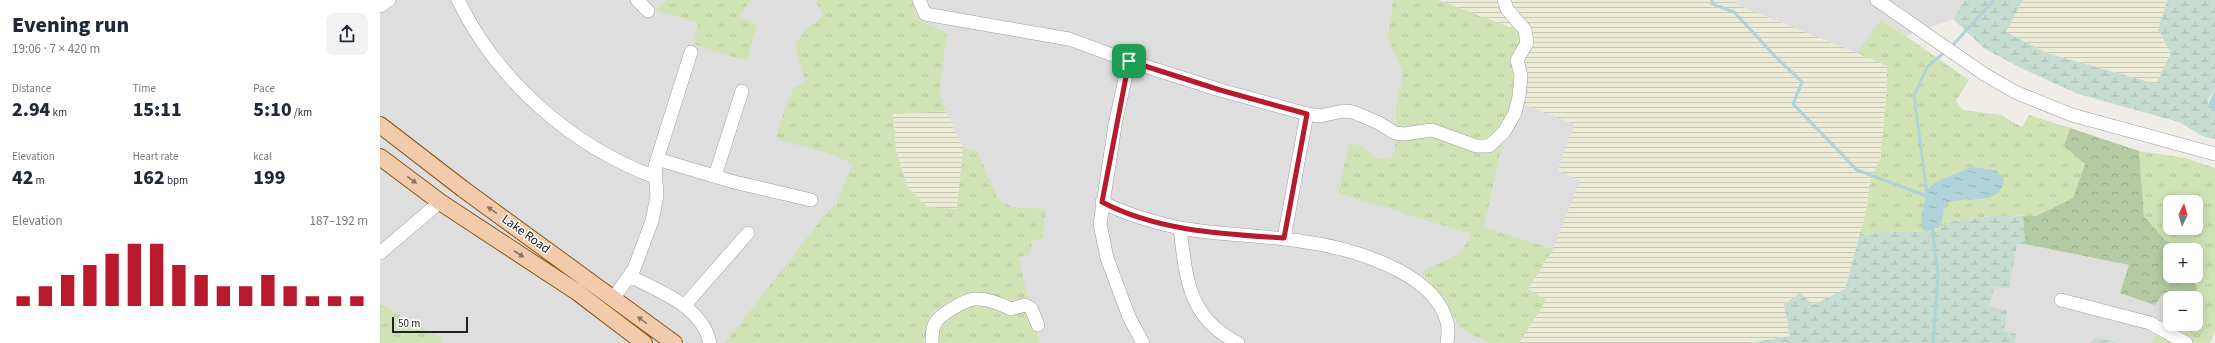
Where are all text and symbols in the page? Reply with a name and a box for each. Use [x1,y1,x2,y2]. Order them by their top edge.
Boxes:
text: Evening run [12,9,129,41]
button: share [326,13,368,55]
text: 19:06 · 7 × 420 m [12,40,100,58]
pin [1112,44,1146,78]
icon: arrive [1118,50,1140,72]
text: Distance [12,81,51,96]
text: Time [133,81,156,96]
text: Pace [253,81,275,96]
text: 2.94 [12,96,50,124]
text: 15:11 [133,96,182,124]
text: 5:10 [253,96,292,124]
text: km [50,105,67,120]
text: /km [292,105,312,120]
text: Elevation [12,149,55,164]
text: Heart rate [133,149,178,164]
text: kcal [253,149,272,164]
text: 42 [12,164,33,192]
text: 162 [133,164,165,192]
text: 199 [253,164,285,192]
text: m [33,173,45,188]
text: bpm [165,173,188,188]
one-way arrow [406,176,417,184]
north arrow [2163,195,2203,235]
map controls [2163,195,2203,331]
one-way arrow [487,206,497,214]
street label: Lake Road [498,210,554,258]
text: Elevation [12,212,63,230]
text: 187–192 m [310,212,368,230]
button: + [2163,243,2203,283]
one-way arrow [514,250,524,258]
button: − [2163,291,2203,331]
scale bar [392,315,468,334]
text: 50 m [398,316,420,331]
one-way arrow [637,316,648,324]

